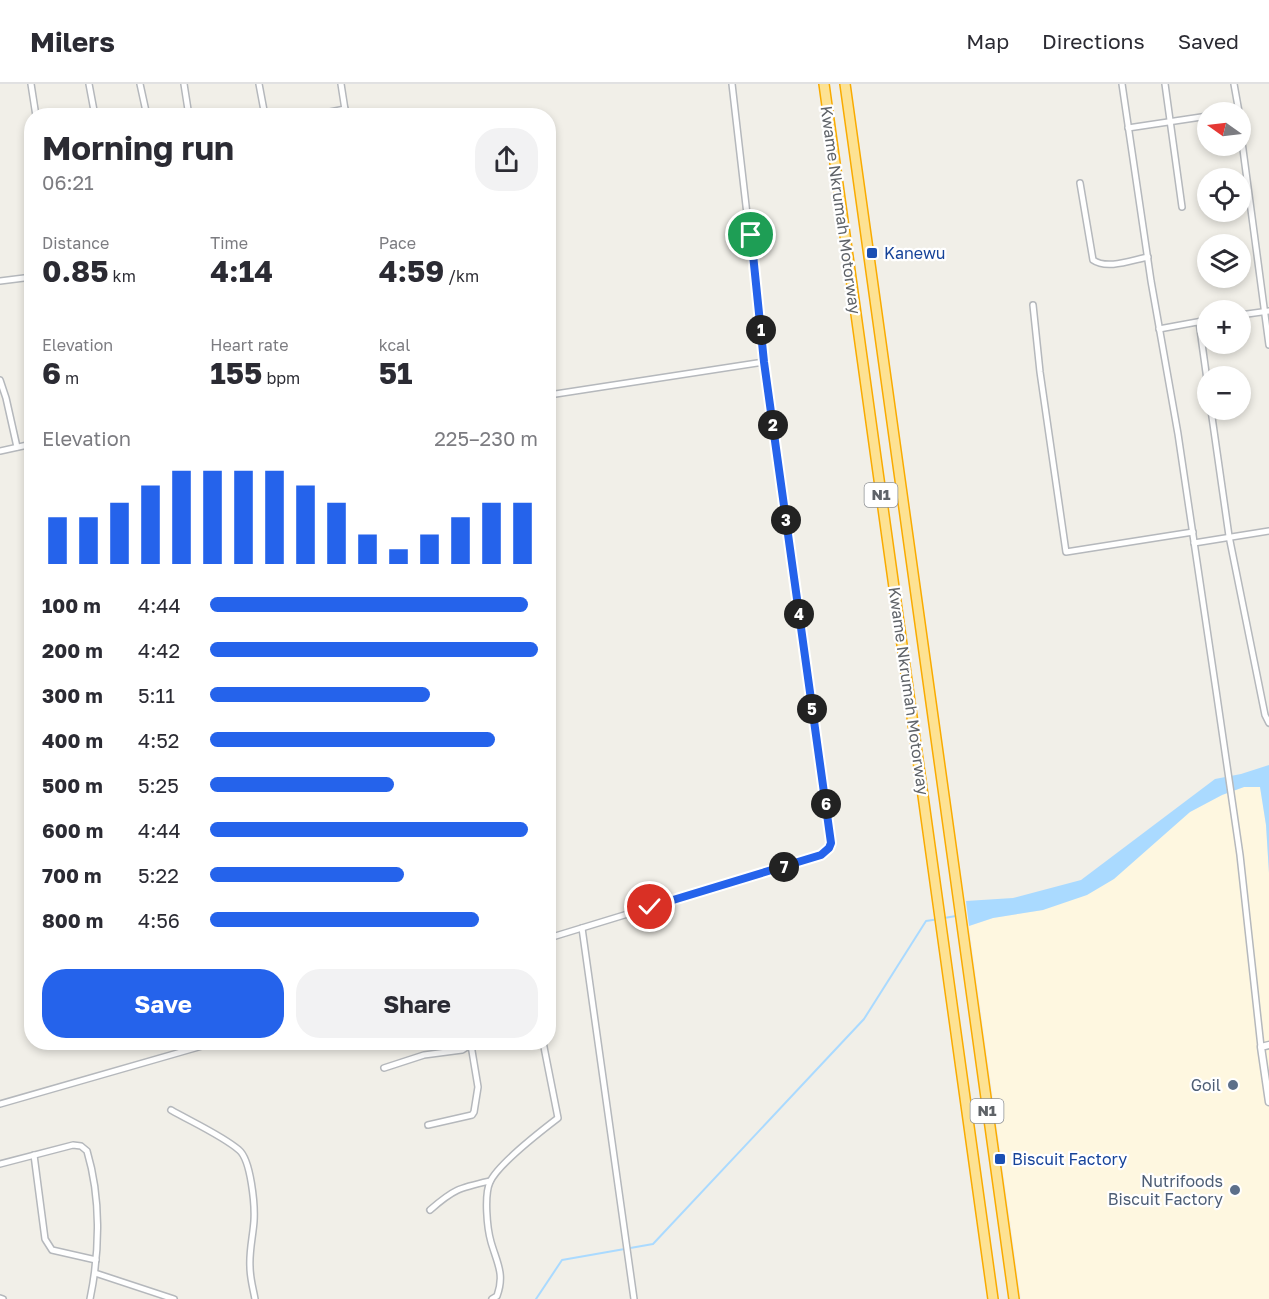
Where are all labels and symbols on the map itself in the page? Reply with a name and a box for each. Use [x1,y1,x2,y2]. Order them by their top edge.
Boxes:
north arrow [1197,102,1251,156]
street label: Kwame Nkrumah Motorway [816,105,866,315]
pin [725,209,776,260]
place label: Kanewu [884,243,946,263]
marker: Kanewu [865,246,879,260]
pin: 1 [746,315,776,345]
pin: 2 [758,410,788,440]
road number: N1 [864,483,898,507]
pin: 3 [771,505,801,535]
street label: Kwame Nkrumah Motorway [884,586,934,796]
pin: 4 [784,599,814,629]
pin: 5 [797,694,827,724]
pin: 6 [811,789,841,819]
pin: 7 [769,852,799,882]
pin [624,881,675,932]
place label: Goil [1191,1075,1221,1095]
marker: Goil [1226,1078,1240,1092]
road number: N1 [970,1099,1004,1123]
place label: Biscuit Factory [1012,1149,1127,1169]
marker: Biscuit Factory [993,1152,1007,1166]
place label: Nutrifoods Biscuit Factory [1108,1171,1223,1209]
marker: Nutrifoods Biscuit Factory [1228,1183,1242,1197]

